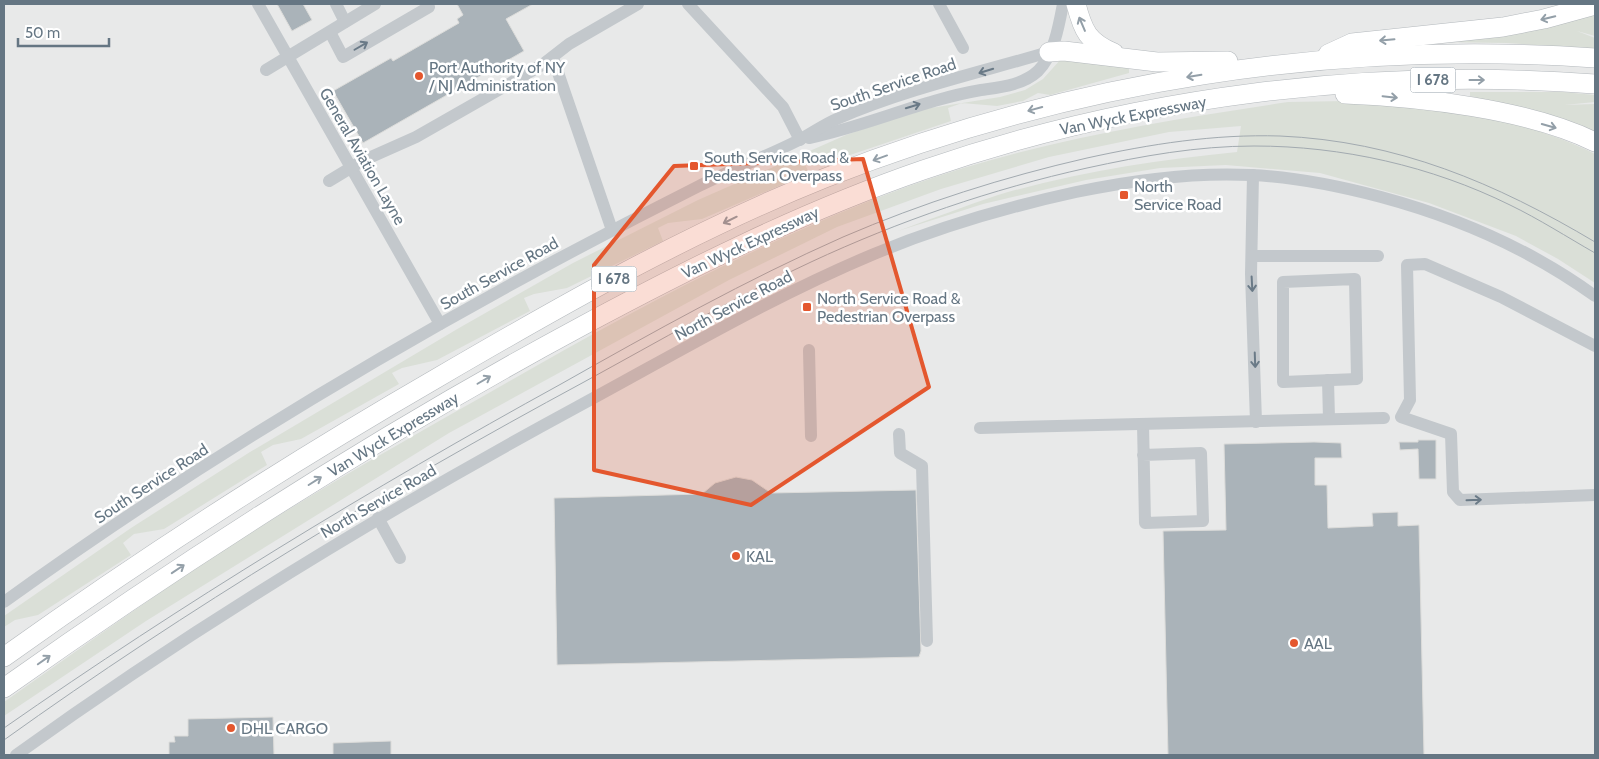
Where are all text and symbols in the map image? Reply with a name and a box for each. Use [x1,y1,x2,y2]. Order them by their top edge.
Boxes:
one-way arrow [1541,14,1557,23]
scale bar [18,15,109,47]
one-way arrow [1077,17,1087,32]
text: 50 m [25,24,60,42]
one-way arrow [1380,36,1396,45]
one-way arrow [353,41,368,51]
street label: South Service Road [828,54,959,115]
place label: Port Authority of NY / NJ Administration [428,58,566,95]
one-way arrow [978,66,994,76]
road number: I 678 [1410,68,1456,92]
marker: Port Authority of NY / NJ Administration [413,70,425,82]
one-way arrow [1186,71,1202,81]
one-way arrow [1468,75,1485,85]
street label: General Aviation Layne [316,84,409,228]
street label: Van Wyck Expressway [1058,92,1208,139]
one-way arrow [1381,92,1397,102]
one-way arrow [905,101,920,110]
one-way arrow [1027,105,1043,115]
one-way arrow [1541,121,1557,131]
place label: South Service Road & Pedestrian Overpass [704,148,849,185]
one-way arrow [873,154,888,163]
marker: South Service Road & Pedestrian Overpass [688,160,700,172]
place label: North Service Road [1134,177,1222,214]
marker: North Service Road [1118,189,1130,201]
street label: Van Wyck Expressway [679,202,822,283]
one-way arrow [723,216,738,226]
street label: South Service Road [437,233,561,314]
road number: I 678 [592,266,636,292]
street label: North Service Road [671,267,795,344]
one-way arrow [1247,275,1256,291]
place label: North Service Road & Pedestrian Overpass [817,289,961,326]
marker: North Service Road & Pedestrian Overpass [801,301,813,313]
one-way arrow [1250,352,1259,368]
one-way arrow [477,375,491,385]
street label: Van Wyck Expressway [325,388,462,481]
street label: South Service Road [91,440,212,527]
street label: North Service Road [317,461,439,542]
one-way arrow [307,476,321,486]
one-way arrow [1466,495,1482,504]
place label: KAL [746,547,773,566]
marker: KAL [730,550,742,562]
one-way arrow [170,563,184,573]
place label: AAL [1304,634,1332,653]
marker: AAL [1288,637,1300,649]
one-way arrow [36,655,50,665]
place label: DHL CARGO [241,719,328,738]
marker: DHL CARGO [225,722,237,734]

